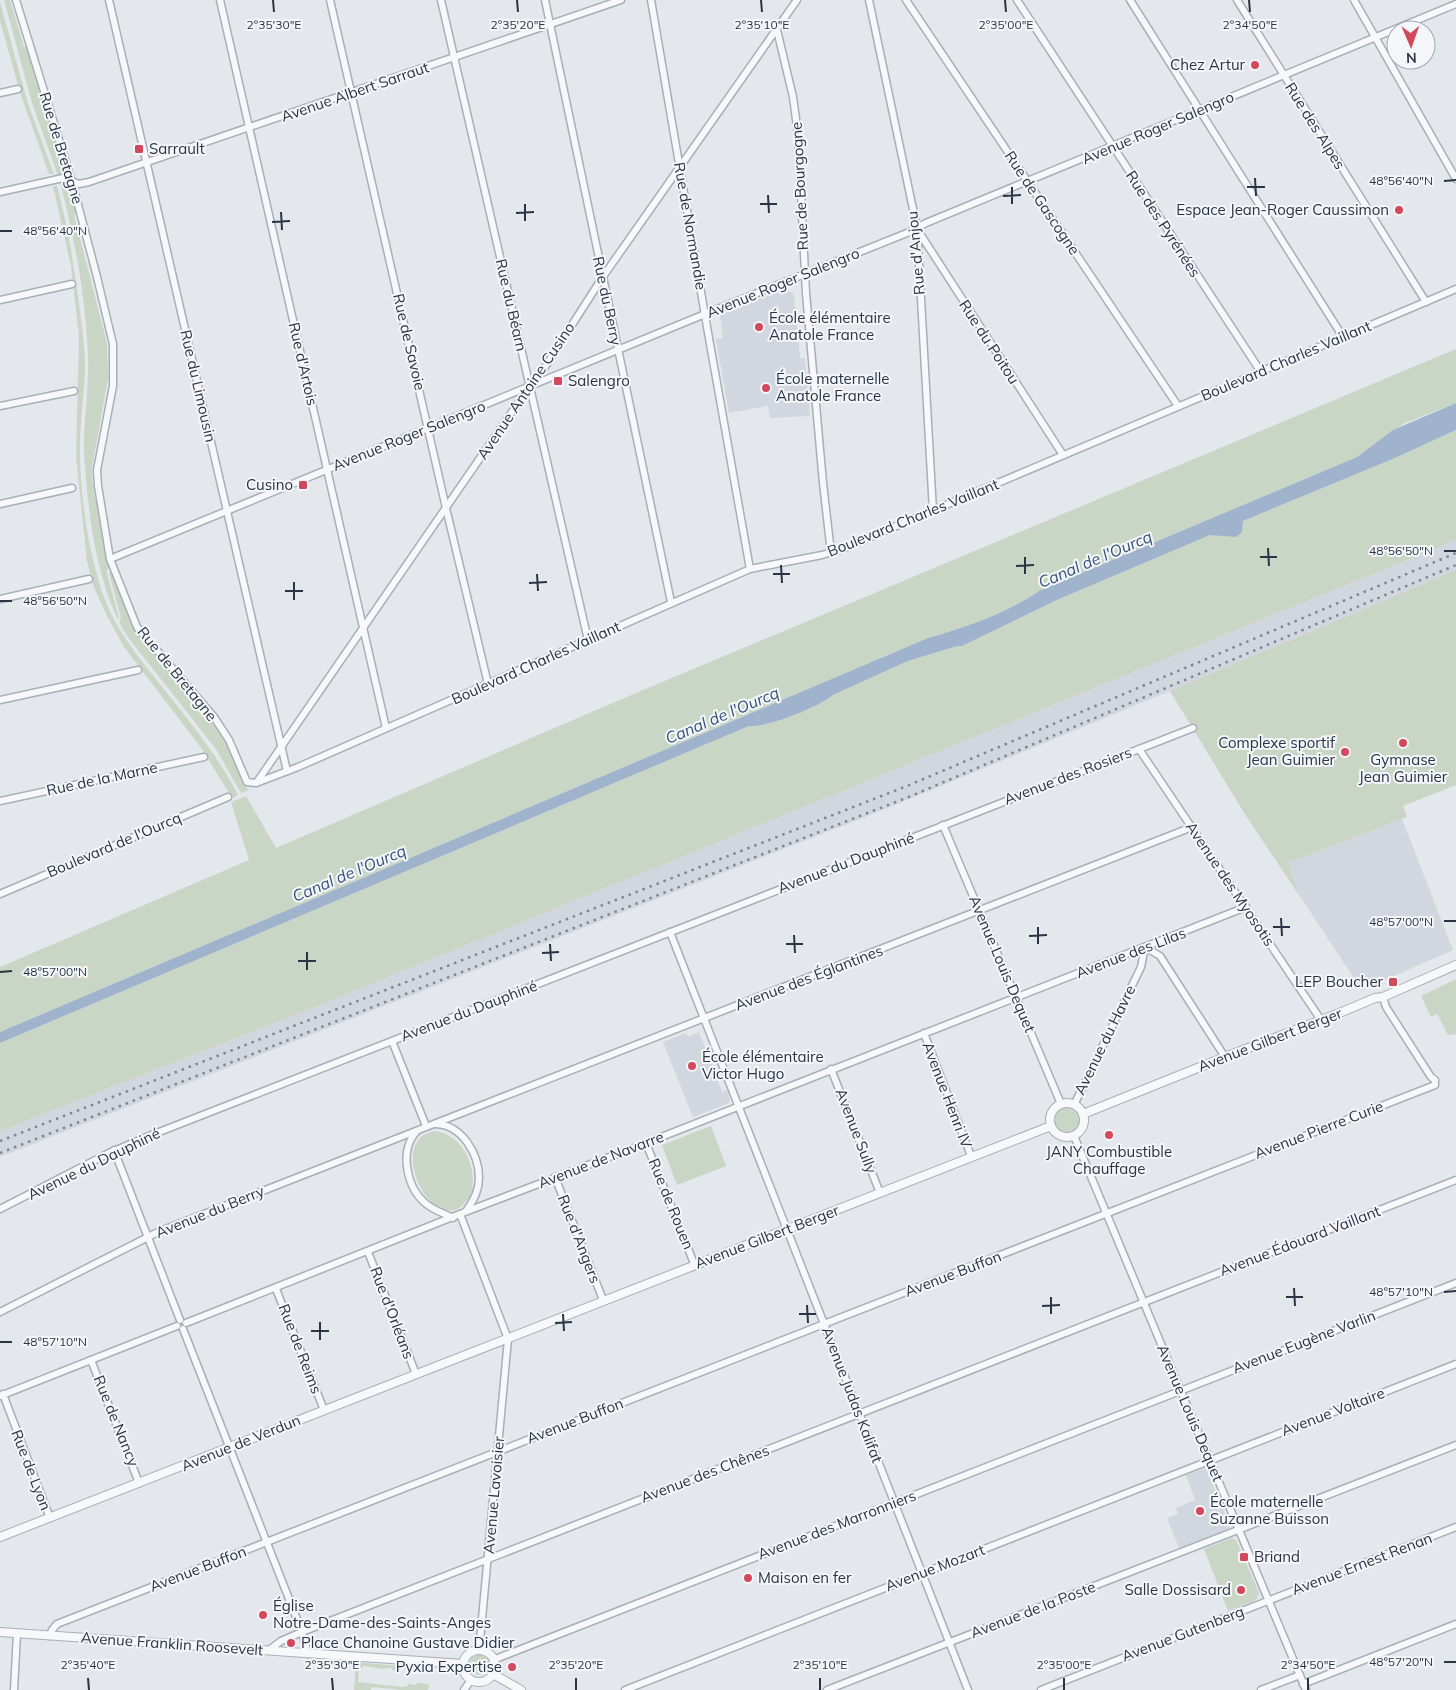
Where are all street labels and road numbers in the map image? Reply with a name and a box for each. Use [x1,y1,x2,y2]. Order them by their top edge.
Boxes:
street label: Avenue Albert Sarraut [278,57,431,126]
street label: Rue des Alpes [1281,79,1350,173]
street label: Avenue Roger Salengro [1079,87,1237,168]
street label: Rue de Bretagne [35,90,88,206]
street label: Rue de Bourgogne [787,121,812,251]
street label: Rue de Gascogne [1001,147,1084,258]
street label: Rue de Normandie [670,161,711,291]
street label: Rue des Pyrénées [1122,167,1205,281]
street label: Rue d'Anjou [902,210,929,296]
street label: Avenue Roger Salengro [704,243,862,322]
street label: Rue du Berry [589,255,626,347]
street label: Rue du Béarn [492,257,531,353]
street label: Rue de Savoie [389,292,430,392]
street label: Rue du Poitou [955,296,1024,387]
street label: Boulevard Charles Vaillant [1198,316,1374,405]
street label: Avenue Antoine Cusino [473,319,579,463]
street label: Rue d'Artois [285,320,322,407]
street label: Rue du Limousin [176,328,221,444]
street label: Avenue Roger Salengro [330,396,488,475]
street label: Boulevard Charles Vaillant [824,474,1001,561]
street label: Boulevard Charles Vaillant [448,617,623,708]
street label: Rue de Bretagne [133,623,221,725]
street label: Avenue des Rosiers [1001,742,1134,809]
street label: Rue de la Marne [45,757,159,800]
street label: Boulevard de l'Ourcq [44,808,184,881]
street label: Avenue des Myosotis [1182,818,1279,950]
street label: Avenue du Dauphiné [775,828,917,897]
street label: Avenue Louis Dequet [965,893,1040,1035]
street label: Avenue des Lilas [1073,923,1189,982]
street label: Avenue des Églantines [732,941,886,1015]
street label: Avenue du Dauphiné [398,976,540,1045]
street label: Avenue du Havre [1070,982,1139,1098]
street label: Avenue Gilbert Berger [1195,1003,1345,1076]
street label: Avenue Henri IV [919,1039,977,1151]
street label: Avenue Sully [832,1086,881,1176]
street label: Avenue Pierre Curie [1252,1096,1386,1163]
street label: Avenue du Dauphiné [24,1123,163,1204]
street label: Avenue de Navarre [535,1127,666,1192]
street label: Rue de Rouen [645,1155,698,1252]
street label: Avenue du Berry [153,1181,267,1242]
street label: Rue d'Angers [554,1192,605,1286]
street label: Avenue Gilbert Berger [692,1200,842,1273]
street label: Avenue Édouard Vaillant [1217,1201,1383,1280]
street label: Avenue Buffon [902,1246,1004,1301]
street label: Rue d'Orléans [366,1264,419,1362]
street label: Rue de Reims [275,1301,326,1396]
street label: Avenue Eugène Varlin [1230,1305,1378,1378]
street label: Avenue Judas Kalifat [818,1324,887,1465]
street label: Avenue Louis Dequet [1153,1342,1228,1484]
street label: Rue de Nancy [90,1372,143,1469]
street label: Avenue Voltaire [1278,1383,1387,1440]
street label: Avenue Buffon [524,1393,626,1448]
street label: Avenue de Verdun [178,1410,303,1475]
street label: Rue de Lyon [7,1427,56,1513]
street label: Avenue Lavoisier [479,1435,508,1554]
street label: Avenue des Chênes [638,1440,772,1507]
street label: Avenue des Marronniers [755,1486,919,1564]
street label: Avenue Ernest Renan [1289,1528,1435,1599]
street label: Avenue Mozart [882,1540,987,1595]
street label: Avenue Buffon [147,1541,249,1596]
street label: Avenue de la Poste [968,1577,1098,1642]
street label: Avenue Gutenberg [1119,1601,1247,1666]
street label: Avenue Franklin Roosevelt [80,1628,264,1659]

